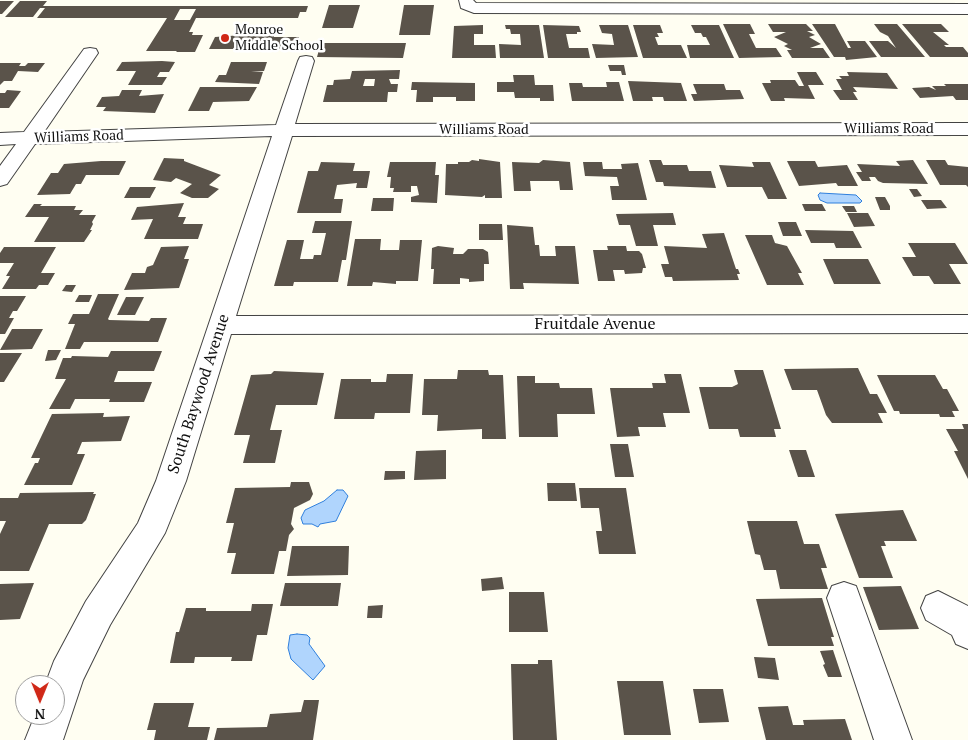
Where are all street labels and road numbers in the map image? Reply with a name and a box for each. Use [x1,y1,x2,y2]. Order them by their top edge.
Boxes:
street label: Williams Road [844,121,934,137]
street label: Williams Road [439,122,529,138]
street label: Williams Road [34,127,124,147]
street label: South Baywood Avenue [164,312,234,476]
street label: Fruitdale Avenue [535,314,655,334]

